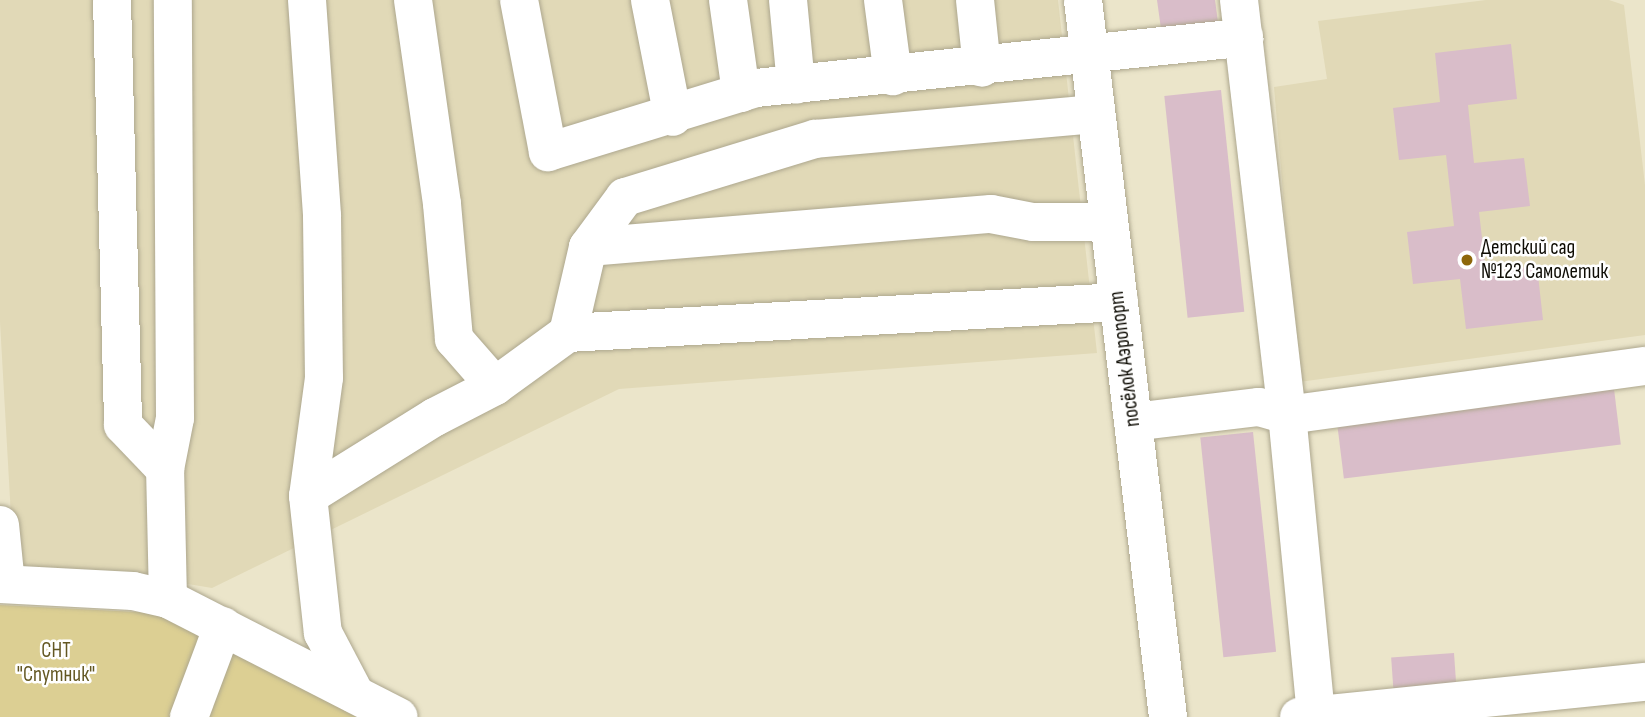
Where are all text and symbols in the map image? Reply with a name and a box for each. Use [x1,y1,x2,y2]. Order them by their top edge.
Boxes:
place label: Детский сад №123 Самолетик [1481,235,1608,285]
marker: Детский сад №123 Самолетик [1459,252,1475,268]
street label: посёлок Аэропорт [1104,290,1146,428]
park label: СНТ "Спутник" [17,638,95,688]

